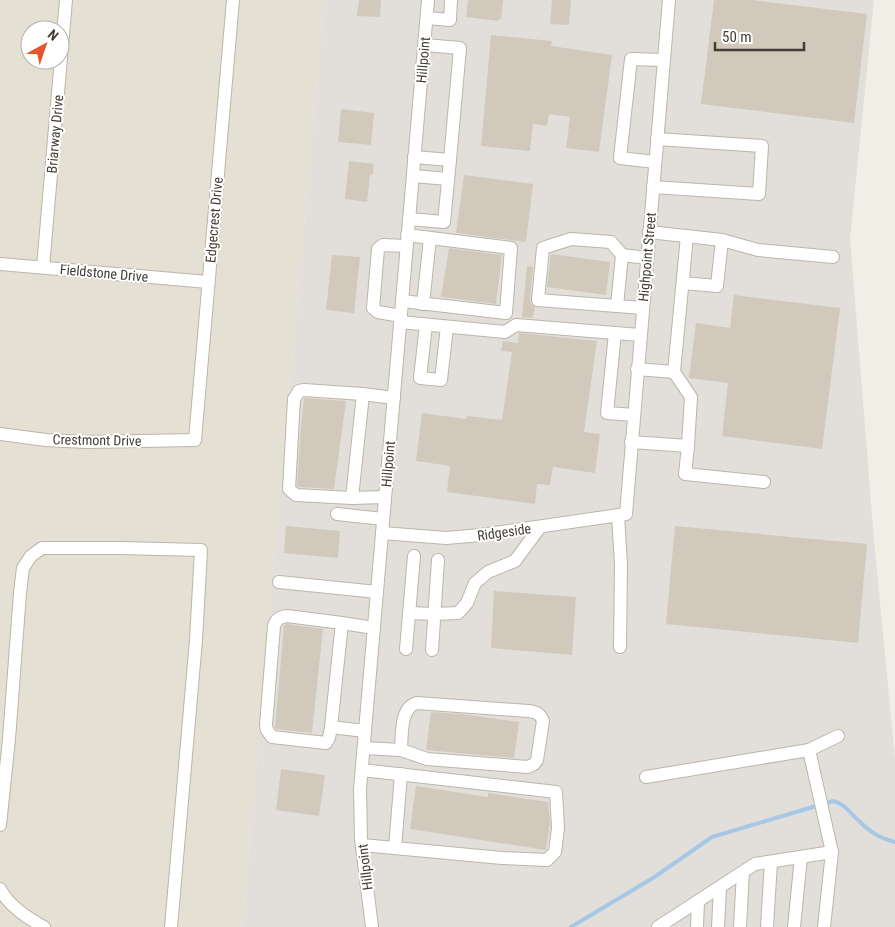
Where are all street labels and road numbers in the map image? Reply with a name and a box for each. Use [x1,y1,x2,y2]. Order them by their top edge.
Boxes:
street label: Hillpoint [413,36,433,84]
street label: Briarway Drive [44,94,66,174]
street label: Edgecrest Drive [202,176,226,264]
street label: Highpoint Street [635,212,659,302]
street label: Fieldstone Drive [59,261,149,285]
street label: Crestmont Drive [52,431,142,449]
street label: Hillpoint [378,440,398,488]
street label: Ridgeside [476,520,532,544]
street label: Hillpoint [354,843,376,891]

